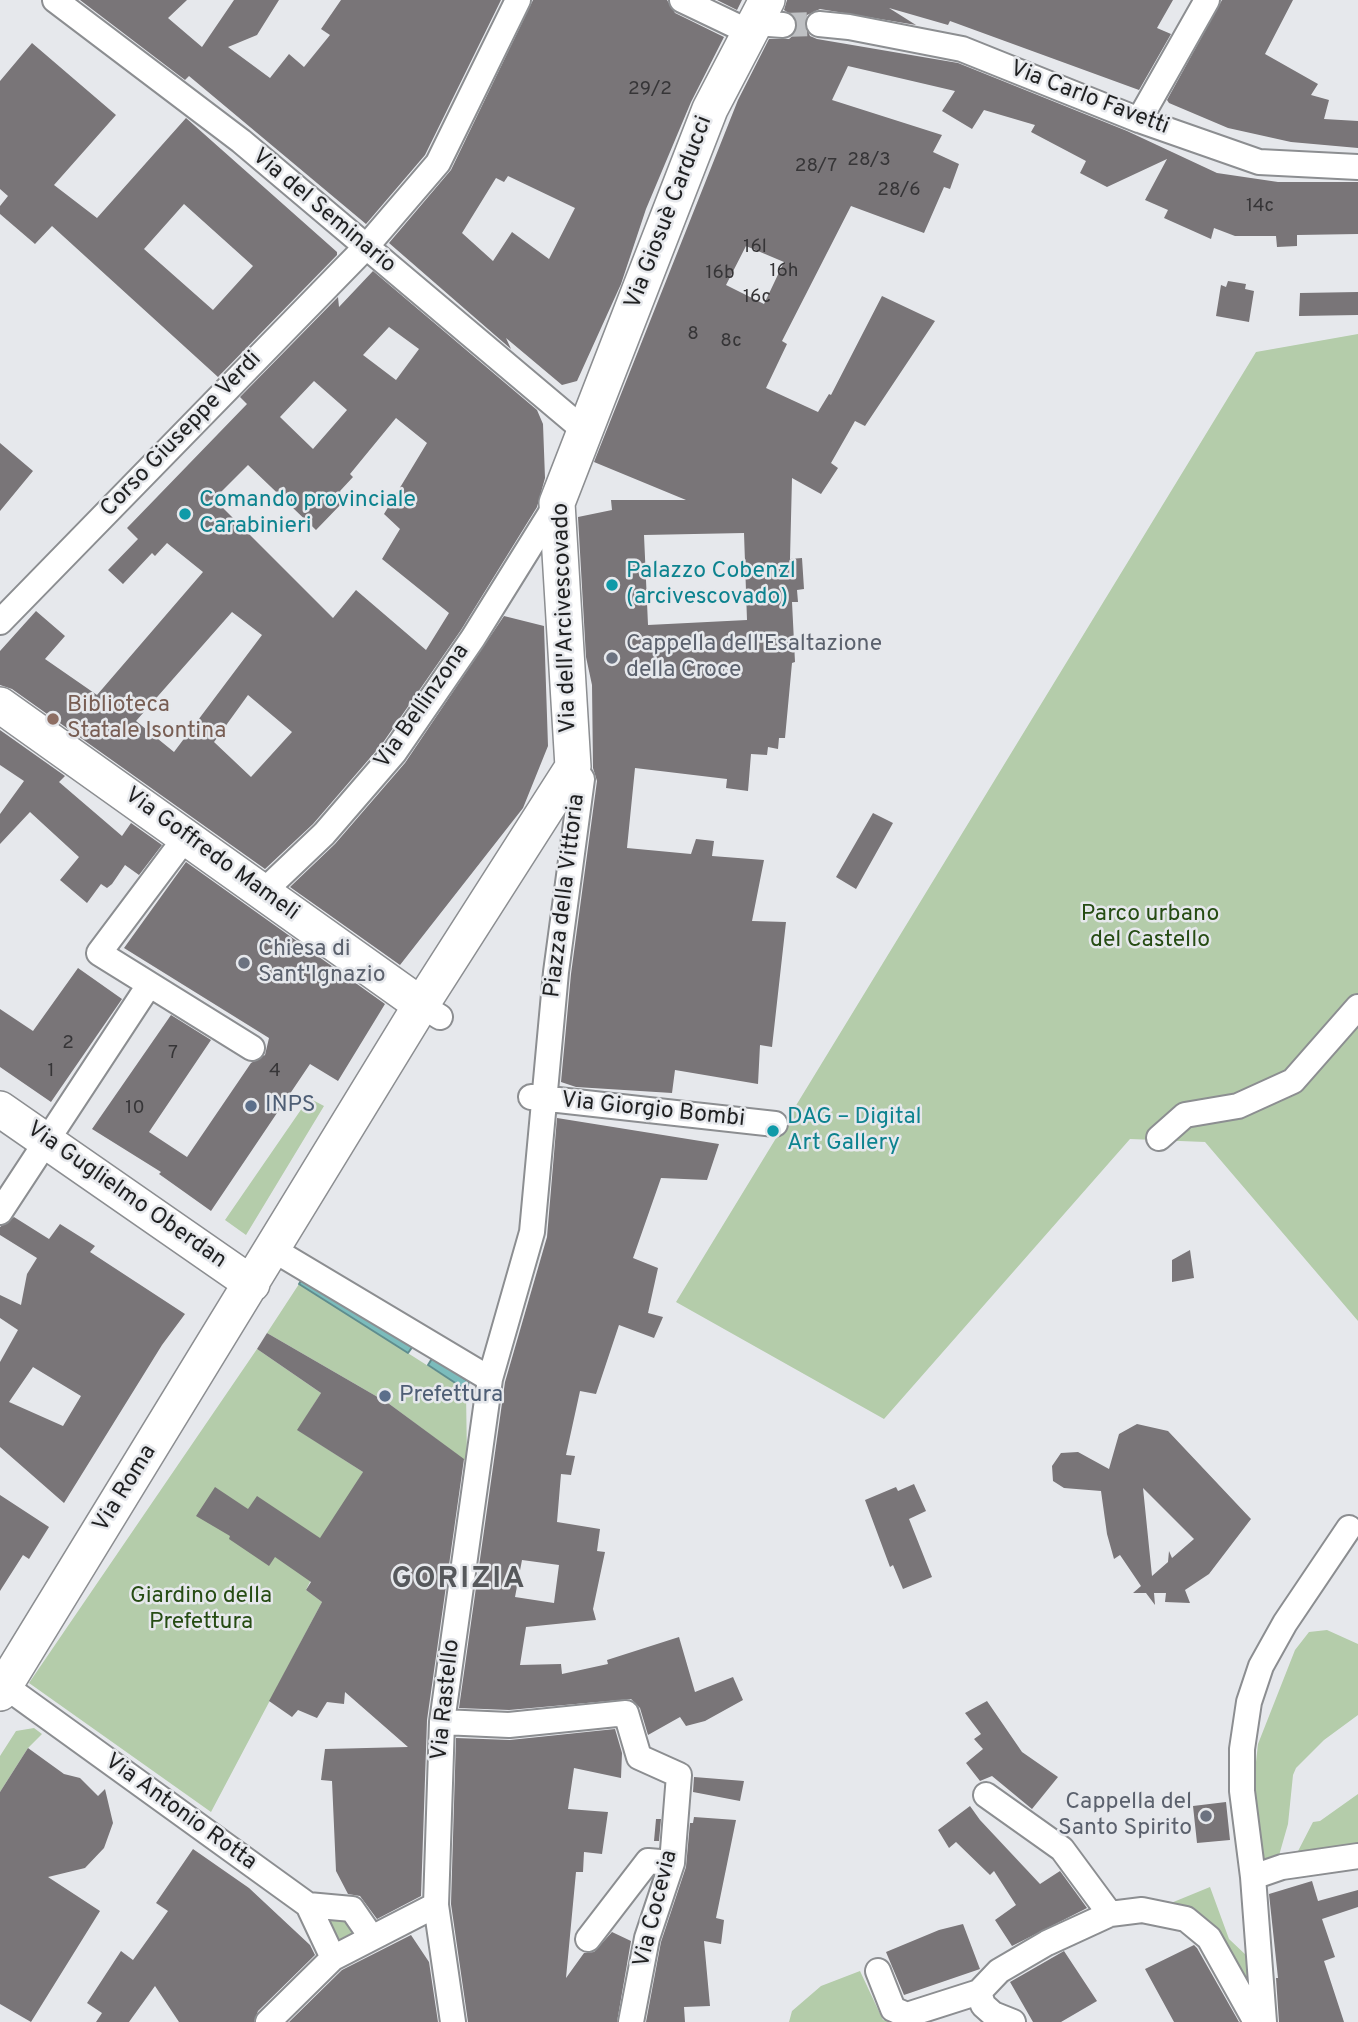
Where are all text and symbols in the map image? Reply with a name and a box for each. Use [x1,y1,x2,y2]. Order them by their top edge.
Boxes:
street label: Via Carlo Favetti [1006,56,1172,142]
house number: 29/2 [628,79,672,101]
street label: Via Giosuè Carducci [620,113,720,313]
street label: Via del Seminario [245,144,401,280]
house number: 28/3 [847,150,891,172]
house number: 28/7 [795,156,837,178]
house number: 28/6 [877,180,921,202]
house number: 14c [1246,196,1274,218]
house number: 16l [743,237,767,259]
house number: 16h [769,261,799,283]
house number: 16b [705,263,735,285]
house number: 16c [743,287,771,309]
house number: 8 [687,324,699,346]
house number: 8c [720,331,742,353]
street label: Corso Giuseppe Verdi [96,346,268,524]
place label: Comando provinciale Carabinieri [199,487,416,541]
street label: Via dell'Arcivescovado [548,502,584,734]
marker: Comando provinciale Carabinieri [177,506,193,522]
place label: Palazzo Cobenzl (arcivescovado) [626,558,796,612]
marker: Palazzo Cobenzl (arcivescovado) [604,577,620,593]
place label: Cappella dell'Esaltazione della Croce [626,631,882,685]
street label: Via Bellinzona [370,639,476,775]
marker: Cappella dell'Esaltazione della Croce [604,650,620,666]
place label: Biblioteca Statale Isontina [67,692,226,746]
marker: Biblioteca Statale Isontina [45,711,61,727]
street label: Via Goffredo Mameli [118,782,304,928]
street label: Piazza della Vittoria [540,793,592,999]
park label: Parco urbano del Castello [1081,901,1219,955]
place label: Chiesa di Sant'Ignazio [258,936,386,990]
marker: Chiesa di Sant'Ignazio [236,955,252,971]
house number: 2 [62,1033,74,1055]
house number: 7 [168,1043,178,1065]
house number: 1 [47,1061,55,1083]
house number: 4 [269,1061,281,1083]
street label: Via Giorgio Bombi [560,1088,746,1134]
place label: INPS [265,1092,315,1120]
house number: 10 [125,1098,145,1120]
marker: INPS [243,1098,259,1114]
place label: DAG – Digital Art Gallery [787,1104,922,1158]
street label: Via Guglielmo Oberdan [21,1117,231,1275]
marker: DAG – Digital Art Gallery [765,1123,781,1139]
place label: Prefettura [399,1382,503,1410]
marker: Prefettura [377,1388,393,1404]
street label: Via Roma [88,1440,164,1538]
district label: GORIZIA [392,1563,526,1599]
park label: Giardino della Prefettura [130,1583,272,1637]
street label: Via Rastello [427,1638,467,1762]
street label: Via Antonio Rotta [99,1749,261,1877]
place label: Cappella del Santo Spirito [1058,1789,1192,1843]
marker: Cappella del Santo Spirito [1198,1808,1214,1824]
street label: Via Cocevia [629,1848,685,1970]

